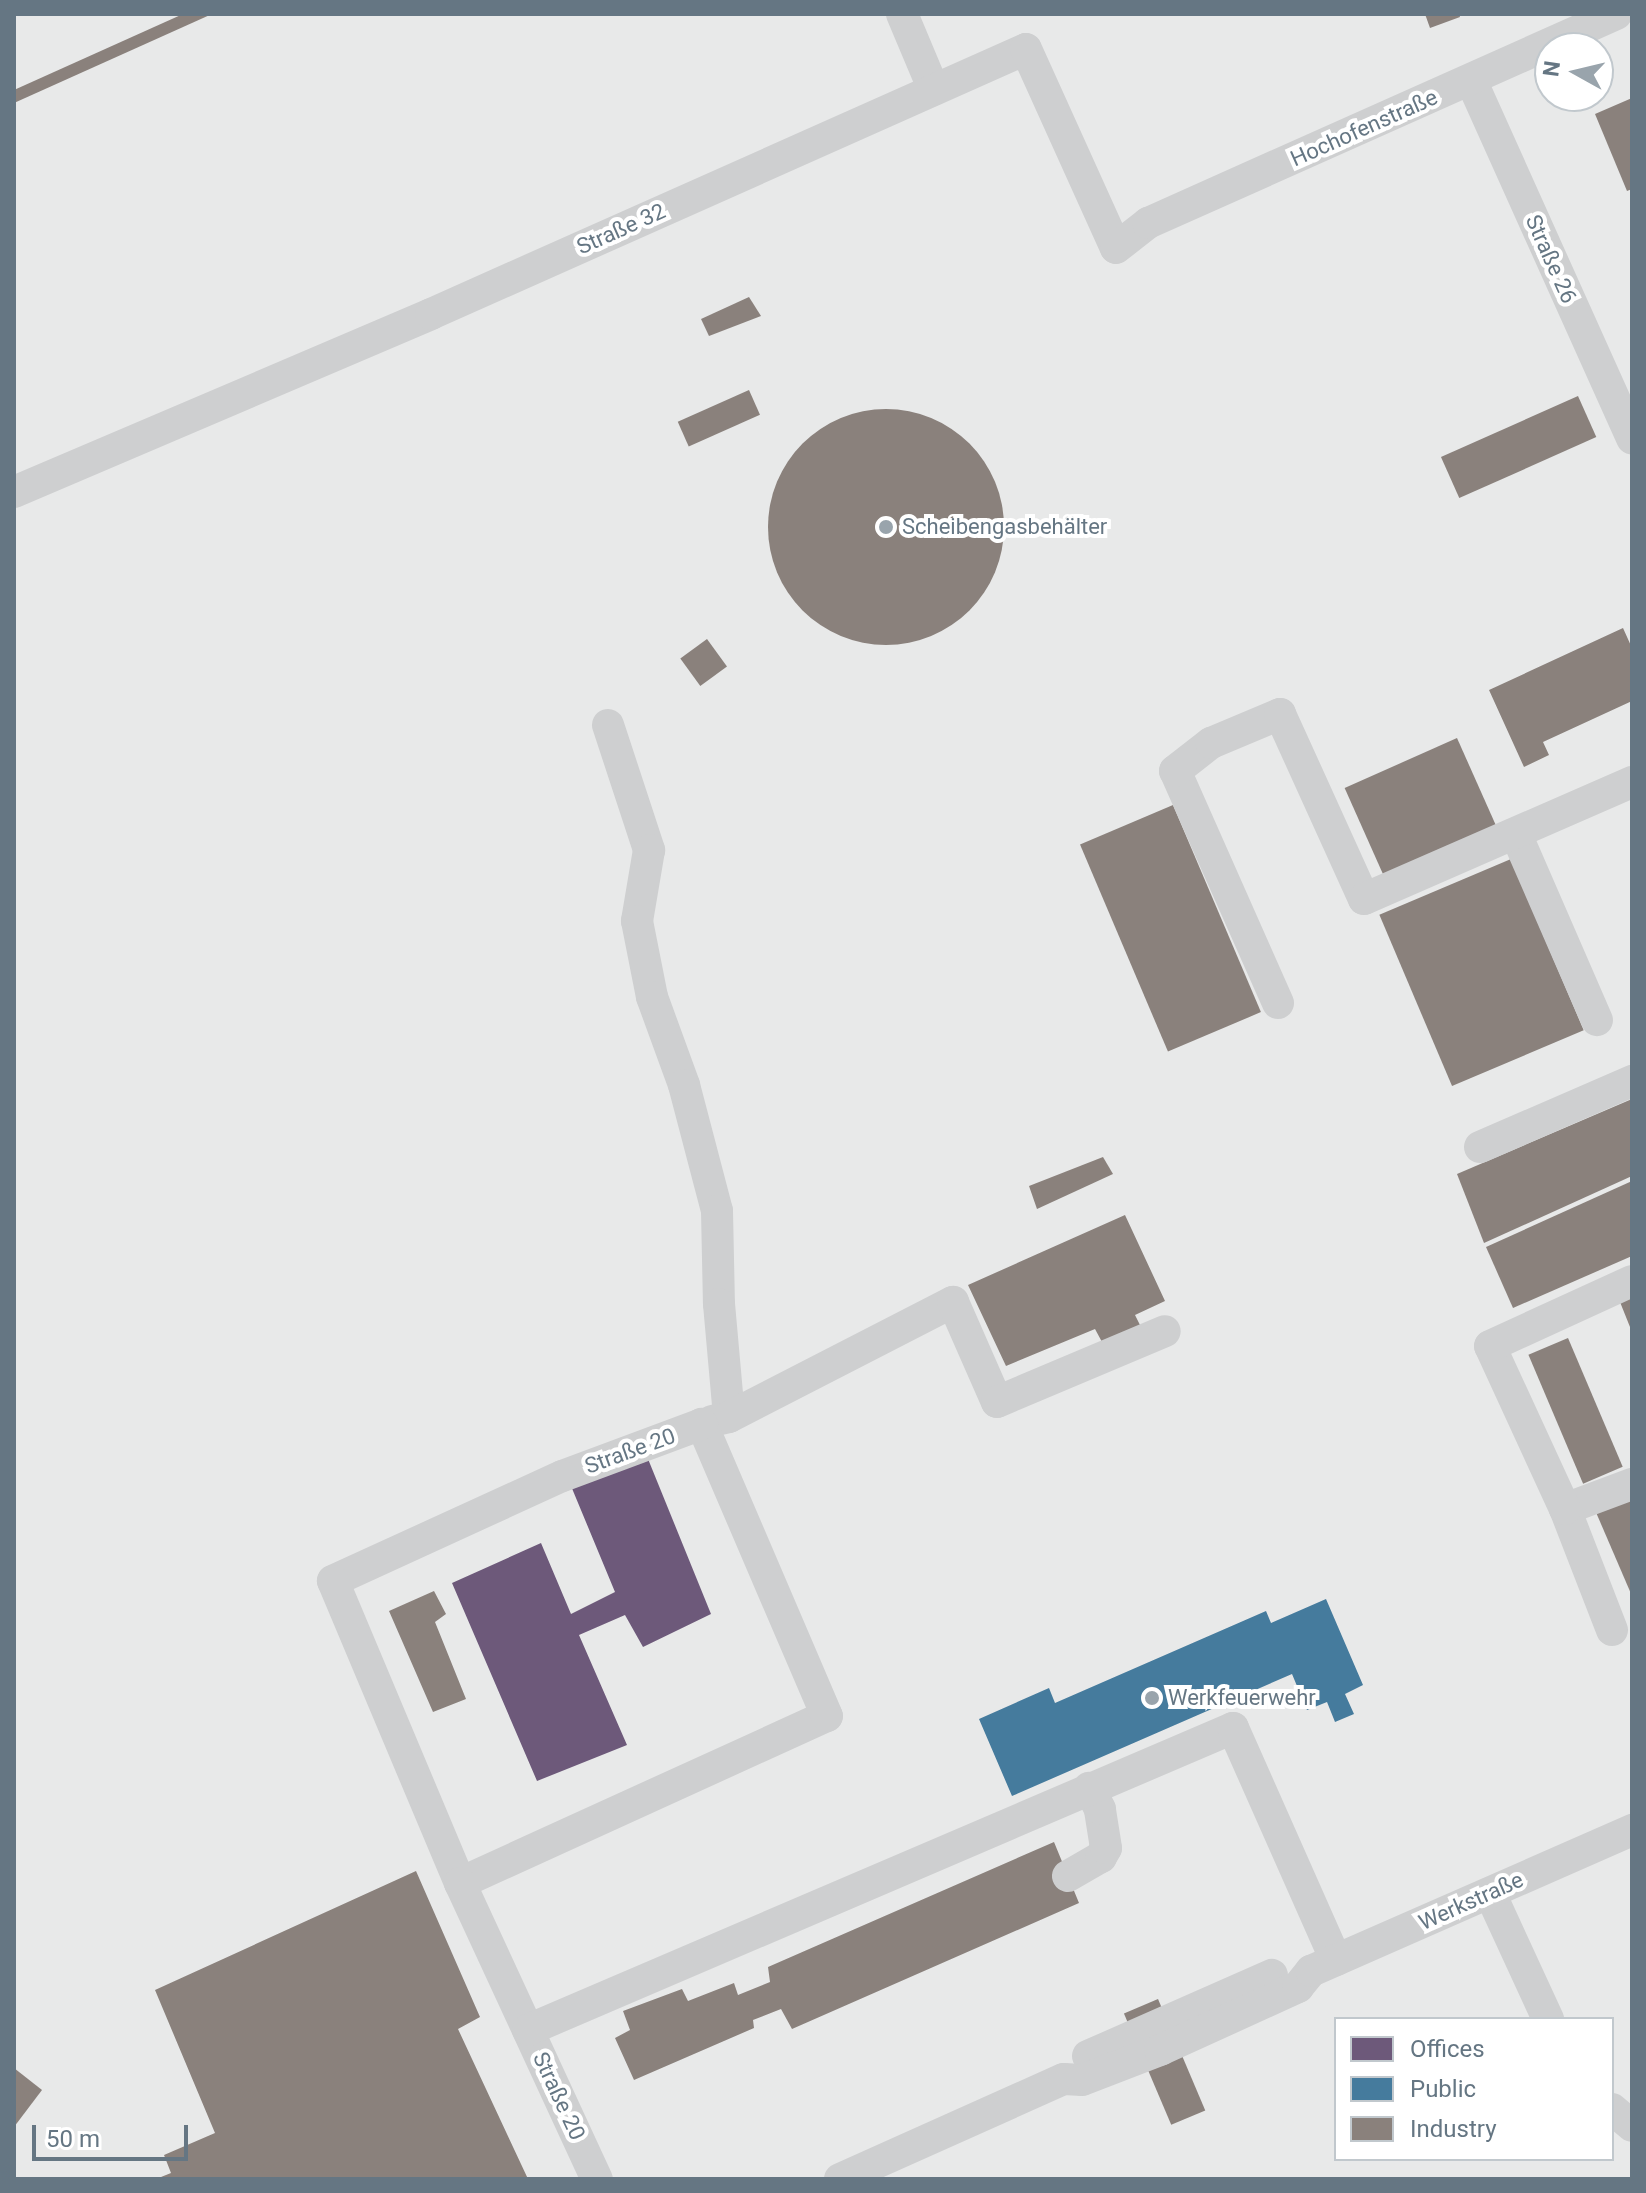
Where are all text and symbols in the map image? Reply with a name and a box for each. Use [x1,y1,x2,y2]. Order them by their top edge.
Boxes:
north arrow [1534,32,1614,112]
text: N [1538,59,1565,78]
street label: Hochofenstraße [1286,84,1442,172]
street label: Straße 32 [573,198,669,260]
street label: Straße 26 [1520,211,1582,307]
place label: Scheibengasbehälter [902,514,1107,540]
marker: Scheibengasbehälter [877,518,895,536]
street label: Straße 20 [581,1422,679,1480]
place label: Werkfeuerwehr [1168,1685,1316,1711]
marker: Werkfeuerwehr [1143,1689,1161,1707]
street label: Werkstraße [1415,1866,1527,1936]
legend [1334,2017,1614,2161]
text: Offices [1410,2035,1485,2063]
street label: Straße 20 [527,2048,591,2144]
text: Public [1410,2075,1476,2103]
scale bar [36,2109,192,2159]
text: Industry [1410,2115,1496,2143]
text: 50 m [46,2125,100,2153]

